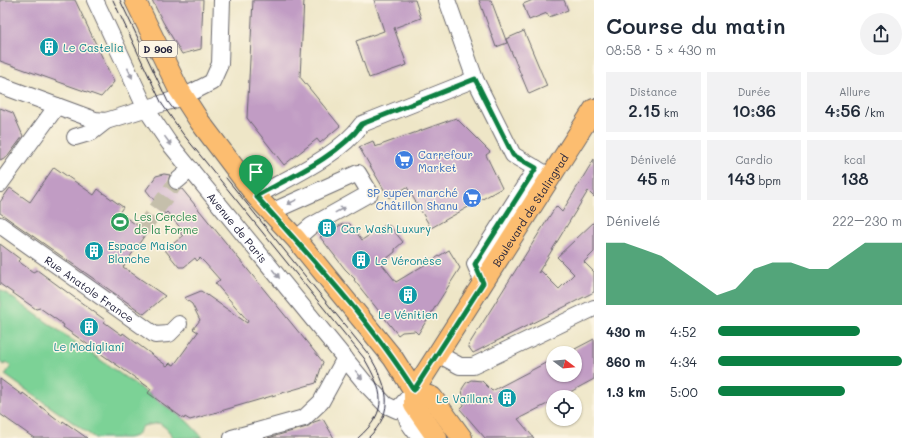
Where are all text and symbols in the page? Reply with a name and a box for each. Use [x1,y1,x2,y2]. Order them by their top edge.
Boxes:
text: Course du matin [606,11,785,40]
button: share [860,13,902,55]
building icon: Le Castelia [38,36,60,58]
place label: Le Castelia [63,40,124,55]
road number: D 906 [139,41,177,57]
text: 08:58 · 5 × 430 m [606,41,716,58]
one-way arrow [127,68,133,79]
text: Distance [630,84,677,99]
text: Durée [738,84,770,99]
text: Allure [839,84,870,99]
text: 2.15 [628,99,660,121]
text: 10:36 [732,99,776,121]
text: 4:56 [825,99,861,121]
text: km [660,105,678,120]
text: /km [861,105,885,120]
one-way arrow [164,136,172,146]
place label: Carrefour Market [418,147,473,175]
supermarket icon: Carrefour Market [393,149,415,171]
street label: Boulevard de Stalingrad [488,151,571,269]
text: Dénivelé [630,152,676,167]
text: Cardio [735,152,773,167]
text: kcal [844,152,866,167]
pin [239,155,273,196]
icon: arrive [245,161,267,183]
text: 45 [637,167,657,189]
text: 143 [727,167,755,189]
text: 138 [841,167,869,189]
text: m [657,173,670,188]
text: bpm [755,173,781,188]
place label: SP super marché Châtillon Shanu [367,185,458,213]
supermarket icon: SP super marché Châtillon Shanu [461,187,483,209]
street label: Avenue de Paris [204,189,271,265]
one-way arrow [286,199,297,205]
one-way arrow [334,206,346,213]
place label: Les Cercles de la Forme [134,209,198,237]
sports icon: Les Cercles de la Forme [109,211,131,233]
text: Dénivelé [606,212,660,229]
text: 222–230 m [832,212,902,229]
building icon: Car Wash Luxury [316,217,338,239]
place label: Car Wash Luxury [341,221,431,236]
place label: Espace Maison Blanche [108,238,187,266]
building icon: Espace Maison Blanche [83,240,105,262]
building icon: Le Véronèse [350,249,372,271]
street label: Rue Anatole France [42,252,138,326]
place label: Le Véronèse [375,253,442,268]
one-way arrow [272,269,281,280]
building icon: Le Vénitien [397,284,419,306]
place label: Le Vénitien [378,307,438,322]
building icon: Le Modigliani [78,316,100,338]
text: 430 m [606,323,645,340]
text: 4:52 [670,323,696,340]
place label: Le Modigliani [54,339,124,354]
north arrow [546,346,582,382]
map controls [546,346,582,426]
text: 860 m [606,353,645,370]
text: 4:34 [670,353,697,370]
one-way arrow [354,370,363,380]
text: 1.3 km [606,383,646,400]
text: 5:00 [670,383,698,400]
building icon: Le Vaillant [496,387,518,409]
button: locate [546,390,582,426]
place label: Le Vaillant [436,391,493,406]

